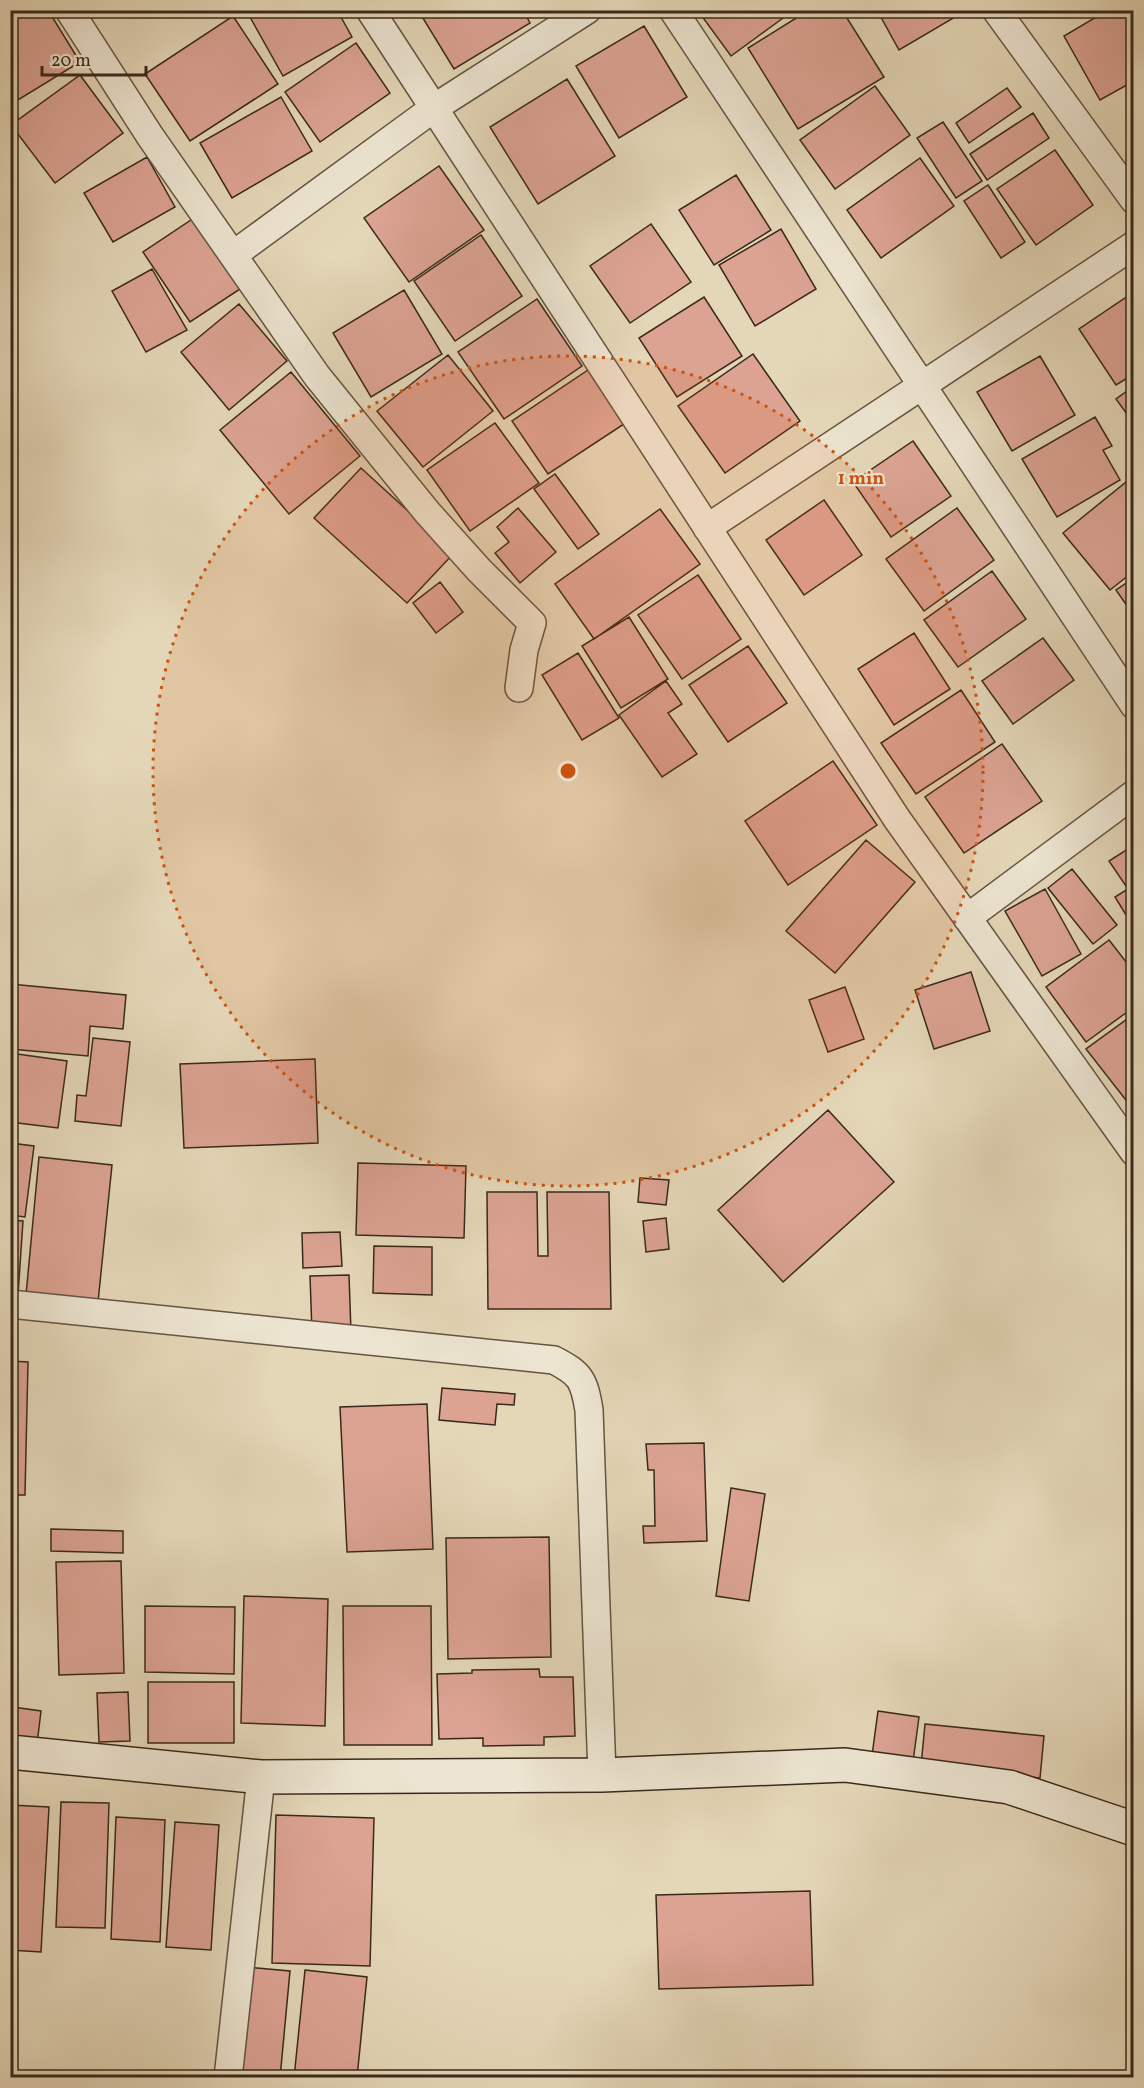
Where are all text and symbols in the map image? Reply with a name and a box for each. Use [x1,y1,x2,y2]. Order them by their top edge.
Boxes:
scale bar [42,39,146,77]
text: 20 m [51,49,91,74]
text: 1 min [838,467,884,492]
centre of rings [558,761,578,781]

